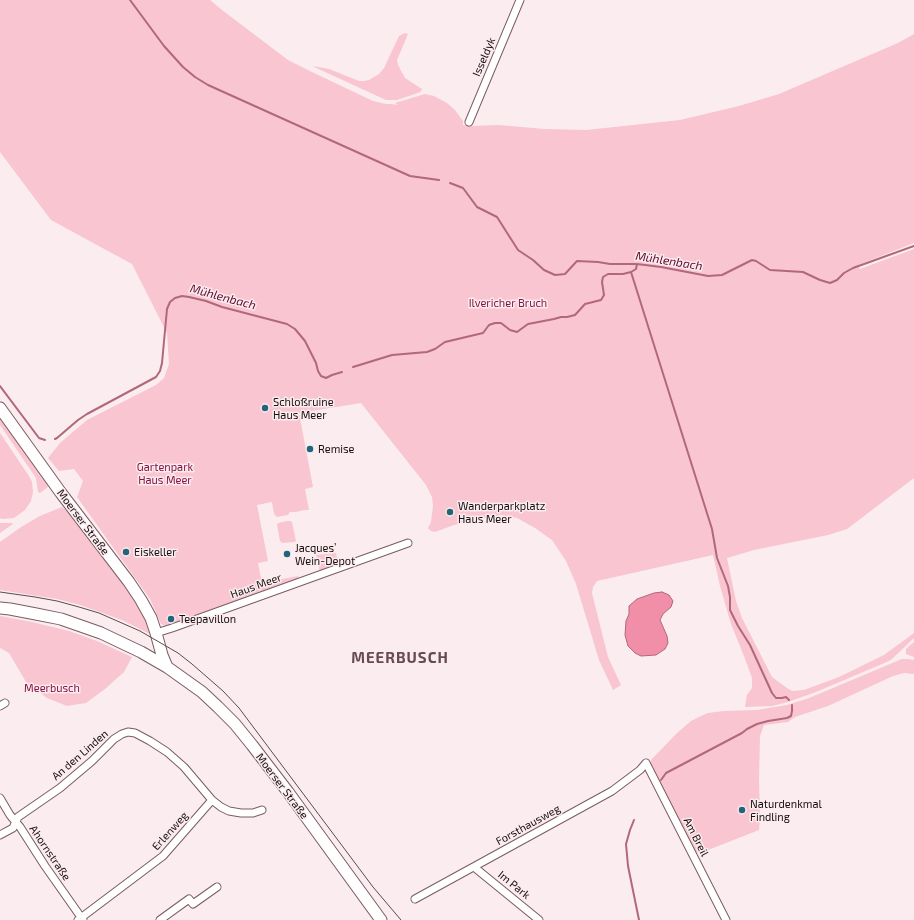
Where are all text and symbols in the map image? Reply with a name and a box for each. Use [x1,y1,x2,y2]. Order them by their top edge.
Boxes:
street label: Isseldyk [470,36,498,78]
water label: Mühlenbach [634,249,704,273]
water label: Mühlenbach [188,281,258,313]
park label: Ilvericher Bruch [469,296,547,310]
place label: Schloßruine Haus Meer [273,395,334,421]
marker: Schloßruine Haus Meer [260,403,270,413]
place label: Remise [318,442,355,456]
marker: Remise [305,444,315,454]
park label: Gartenpark Haus Meer [137,460,193,486]
street label: Moerser Straße [54,487,112,557]
place label: Wanderparkplatz Haus Meer [458,499,545,525]
marker: Wanderparkplatz Haus Meer [445,507,455,517]
place label: Jacques’ Wein-Depot [295,541,355,567]
place label: Eiskeller [134,545,177,559]
marker: Eiskeller [121,547,131,557]
marker: Jacques’ Wein-Depot [282,549,292,559]
street label: Haus Meer [229,571,283,601]
place label: Teepavillon [179,612,236,626]
marker: Teepavillon [166,614,176,624]
district label: MEERBUSCH [351,649,449,667]
park label: Meerbusch [24,681,80,695]
street label: An den Linden [49,727,111,783]
street label: Moerser Straße [253,751,311,821]
place label: Naturdenkmal Findling [750,797,822,823]
street label: Forsthausweg [494,802,562,848]
marker: Naturdenkmal Findling [737,805,747,815]
street label: Erlenweg [149,809,191,853]
street label: Am Breil [681,815,711,859]
street label: Ahornstraße [27,823,73,883]
street label: Im Park [495,868,533,902]

